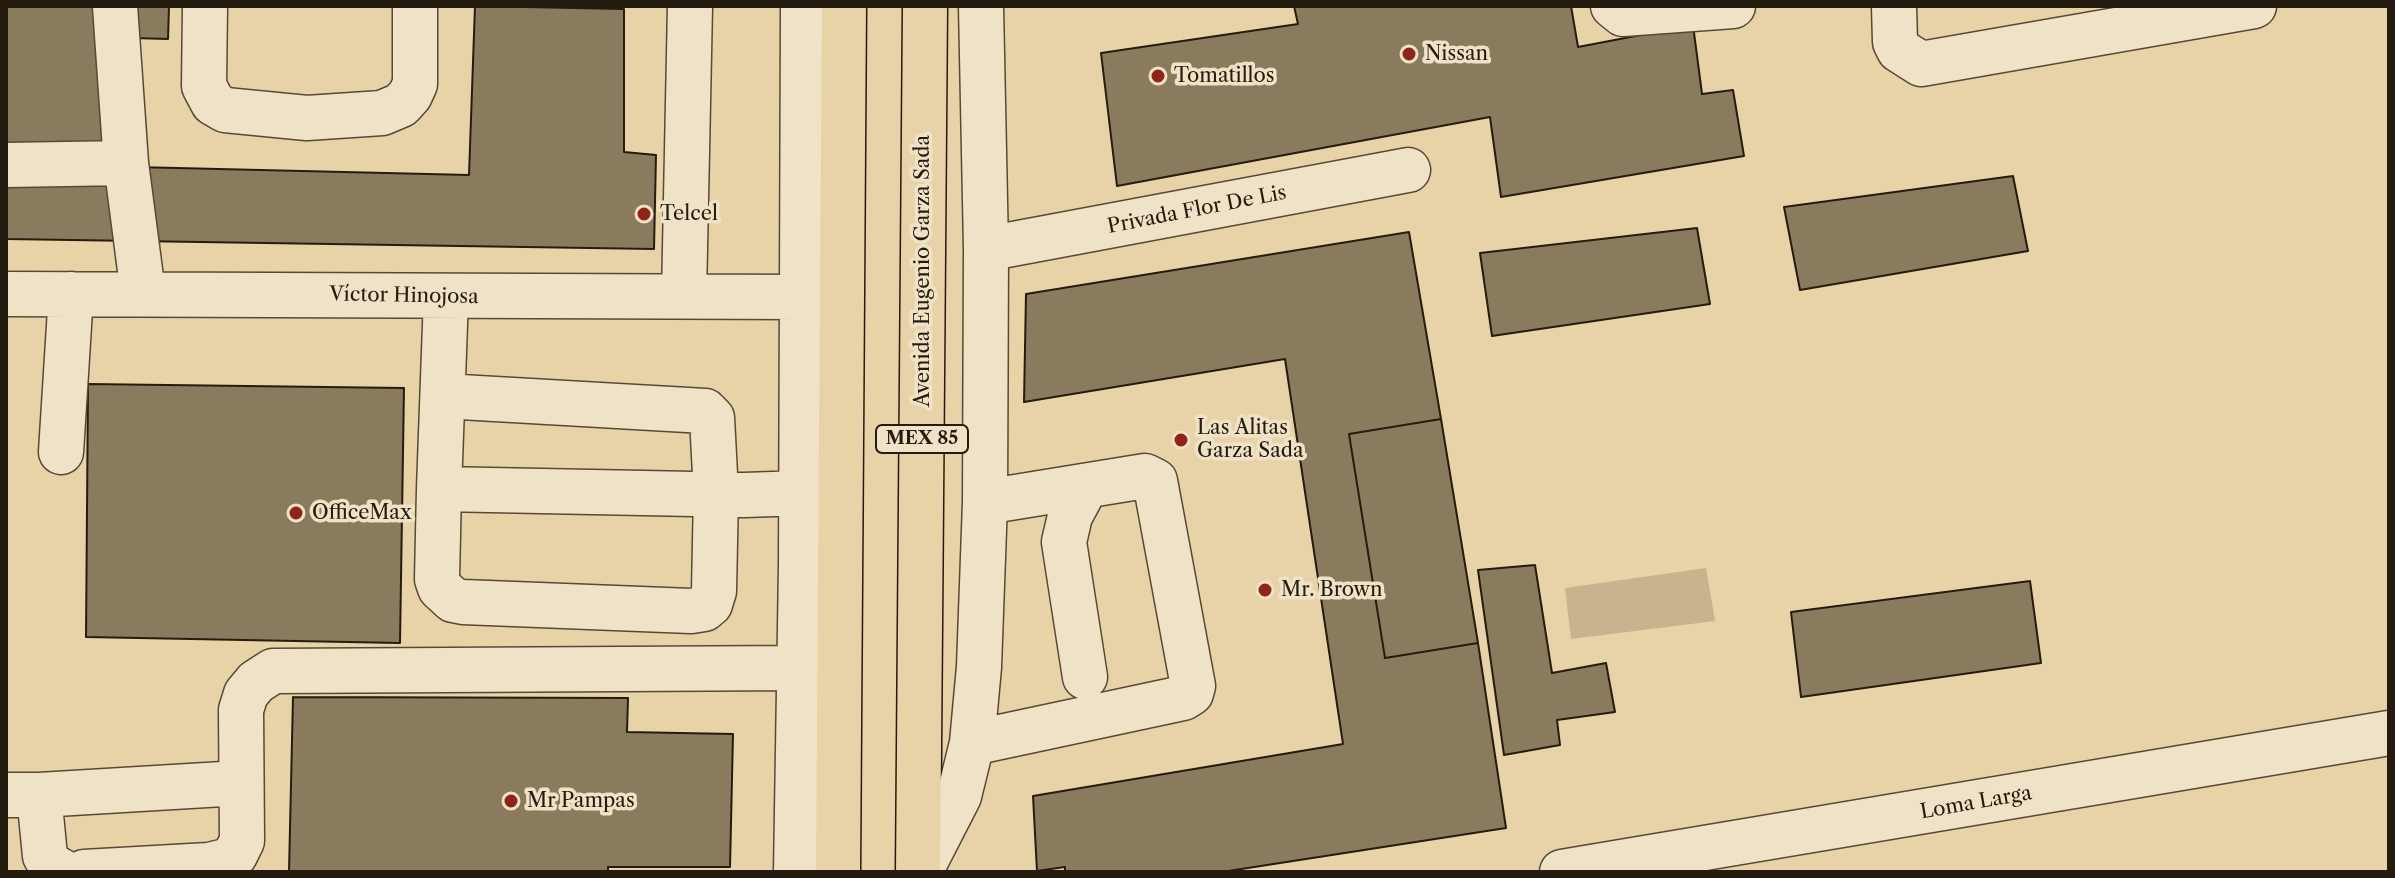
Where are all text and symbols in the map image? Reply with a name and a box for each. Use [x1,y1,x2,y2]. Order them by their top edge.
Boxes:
place label: Nissan [1425,42,1488,66]
marker: Nissan [1400,45,1418,63]
place label: Tomatillos [1174,64,1274,88]
marker: Tomatillos [1149,67,1167,85]
street label: Avenida Eugenio Garza Sada [911,135,935,407]
street label: Privada Flor De Lis [1105,181,1289,239]
place label: Telcel [660,202,718,226]
marker: Telcel [635,205,653,223]
street label: Víctor Hinojosa [329,283,479,309]
place label: Las Alitas Garza Sada [1197,416,1303,463]
road number: MEX 85 [876,425,968,453]
marker: Las Alitas Garza Sada [1172,431,1190,449]
place label: OfficeMax [312,501,412,525]
marker: OfficeMax [287,504,305,522]
place label: Mr. Brown [1281,578,1383,602]
marker: Mr. Brown [1256,581,1274,599]
street label: Loma Larga [1918,781,2034,825]
place label: Mr Pampas [527,789,635,813]
marker: Mr Pampas [502,792,520,810]

